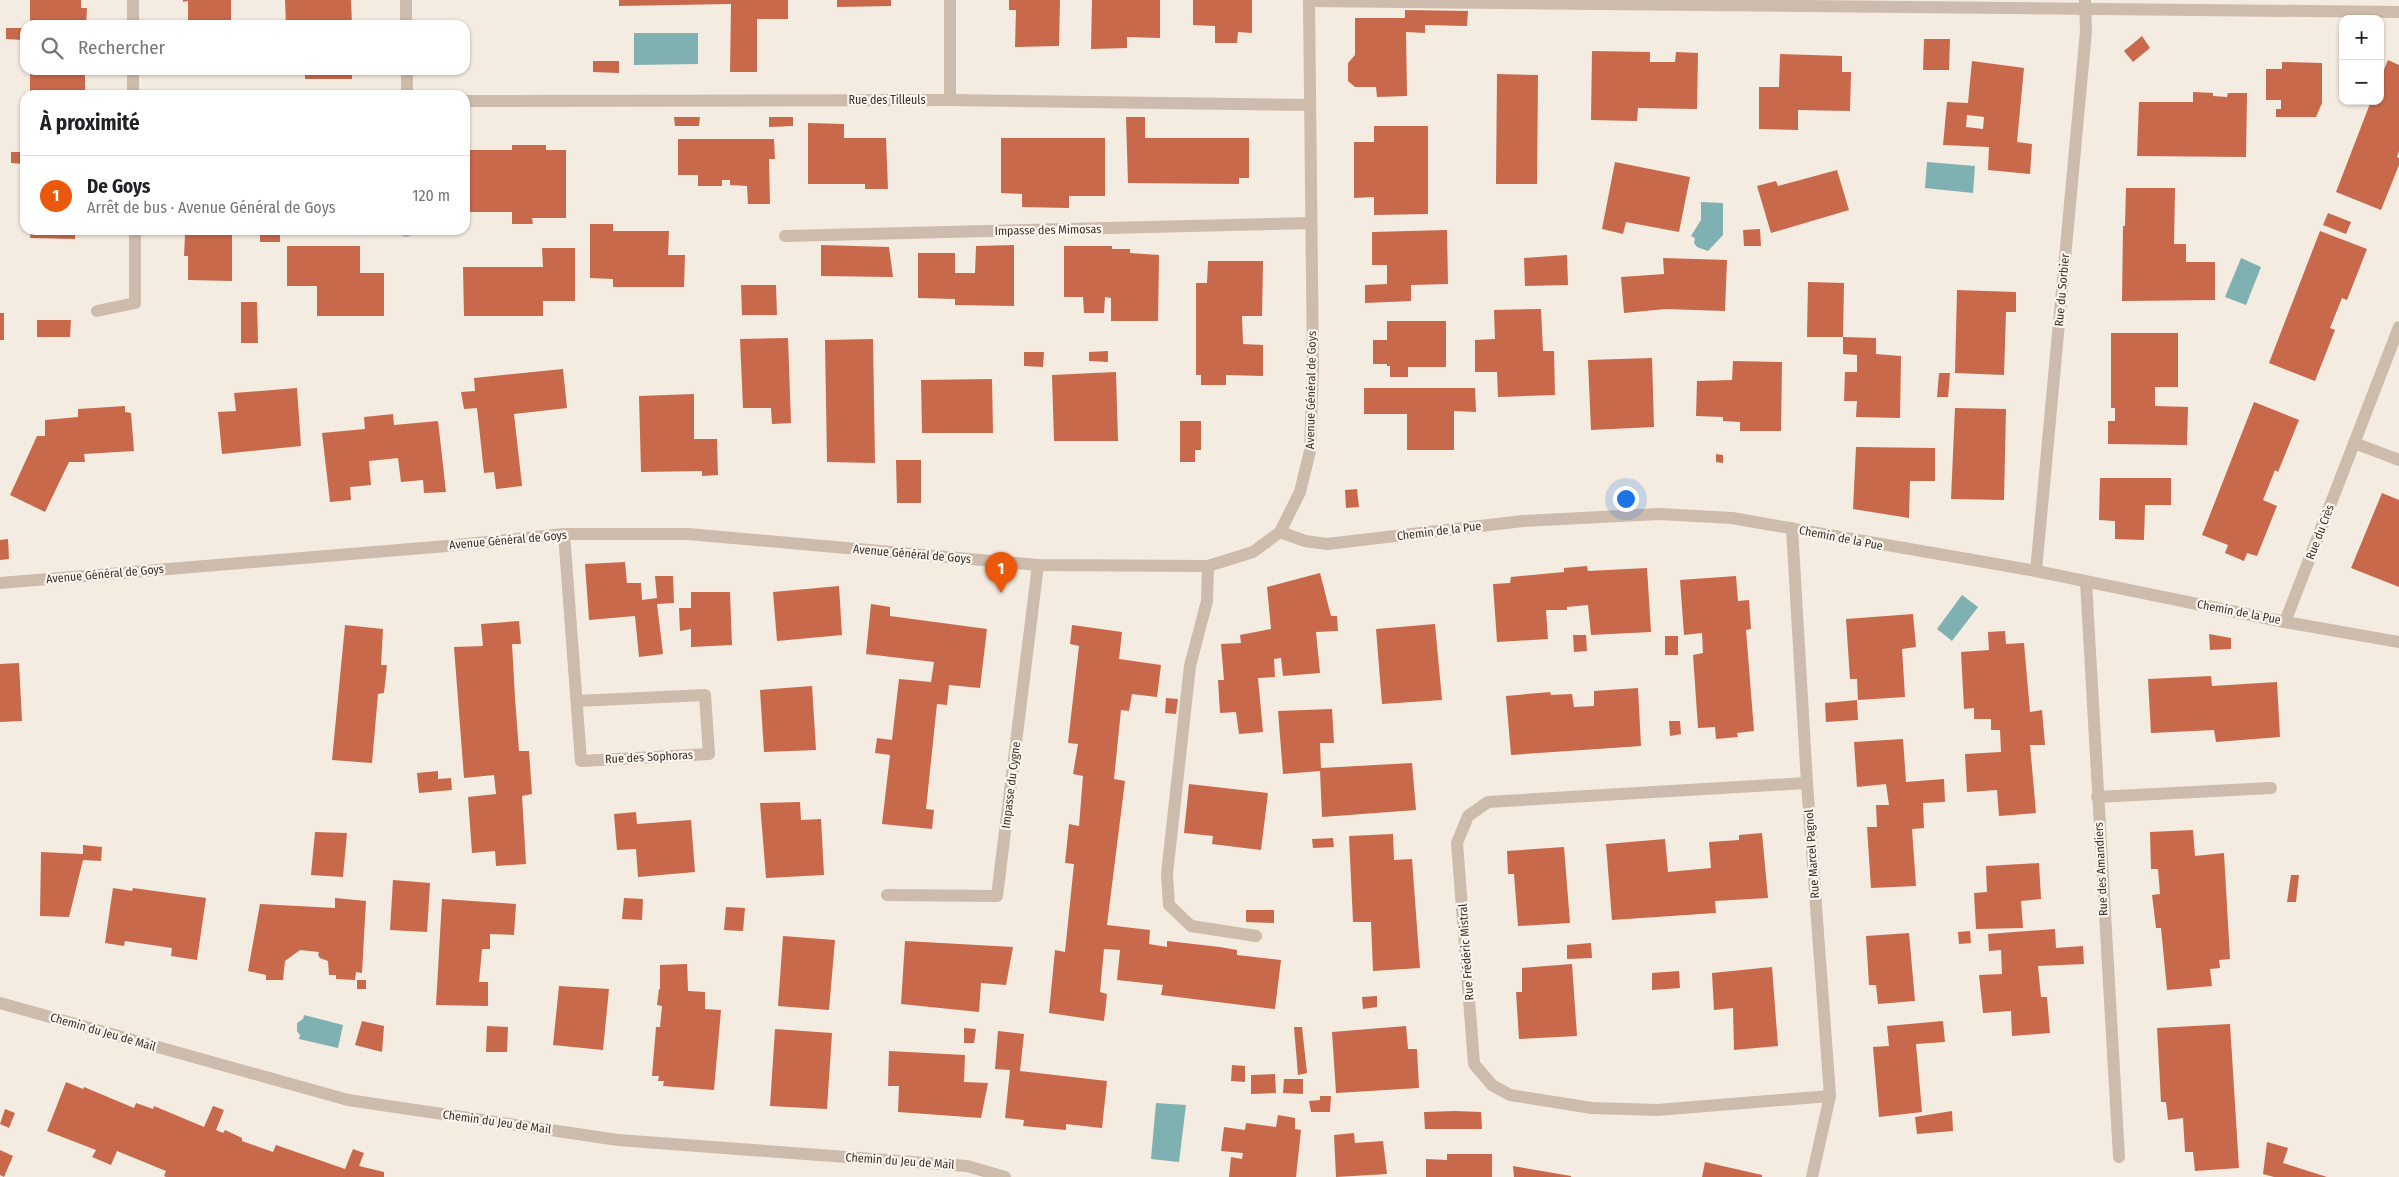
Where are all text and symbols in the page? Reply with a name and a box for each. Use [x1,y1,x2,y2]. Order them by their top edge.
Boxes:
map controls [2339,15,2384,105]
button: + [2339,15,2384,60]
search box [20,20,470,75]
icon: search [38,34,66,62]
text: Rechercher [78,36,165,59]
button: − [2339,60,2384,105]
street label: Rue des Tilleuls [848,93,926,107]
text: À proximité [40,110,140,136]
text: De Goys [87,175,150,198]
text: 1 [53,186,59,205]
text: 120 m [412,186,450,205]
text: Arrêt de bus · Avenue Général de Goys [87,198,336,217]
street label: Impasse des Mimosas [995,222,1101,238]
street label: Rue du Sorbier [2052,252,2072,327]
street label: Avenue Général de Goys [1303,331,1319,449]
your location [1613,486,1639,512]
street label: Rue du Crès [2303,502,2337,562]
street label: Chemin de la Pue [1396,519,1482,543]
street label: Chemin de la Pue [1798,523,1884,553]
street label: Avenue Général de Goys [449,528,567,552]
street label: Avenue Général de Goys [853,542,971,566]
pin: 1 [985,552,1017,593]
street label: Avenue Général de Goys [46,562,164,586]
street label: Chemin de la Pue [2196,597,2282,627]
street label: Impasse du Cygne [999,741,1023,829]
street label: Rue des Sophoras [605,748,693,766]
street label: Rue Marcel Pagnol [1802,809,1822,899]
street label: Rue des Amandiers [2092,822,2110,916]
street label: Rue Frédéric Mistral [1456,903,1476,1001]
street label: Chemin du Jeu de Mail [49,1010,157,1054]
street label: Chemin du Jeu de Mail [442,1107,552,1137]
street label: Chemin du Jeu de Mail [845,1150,955,1172]

